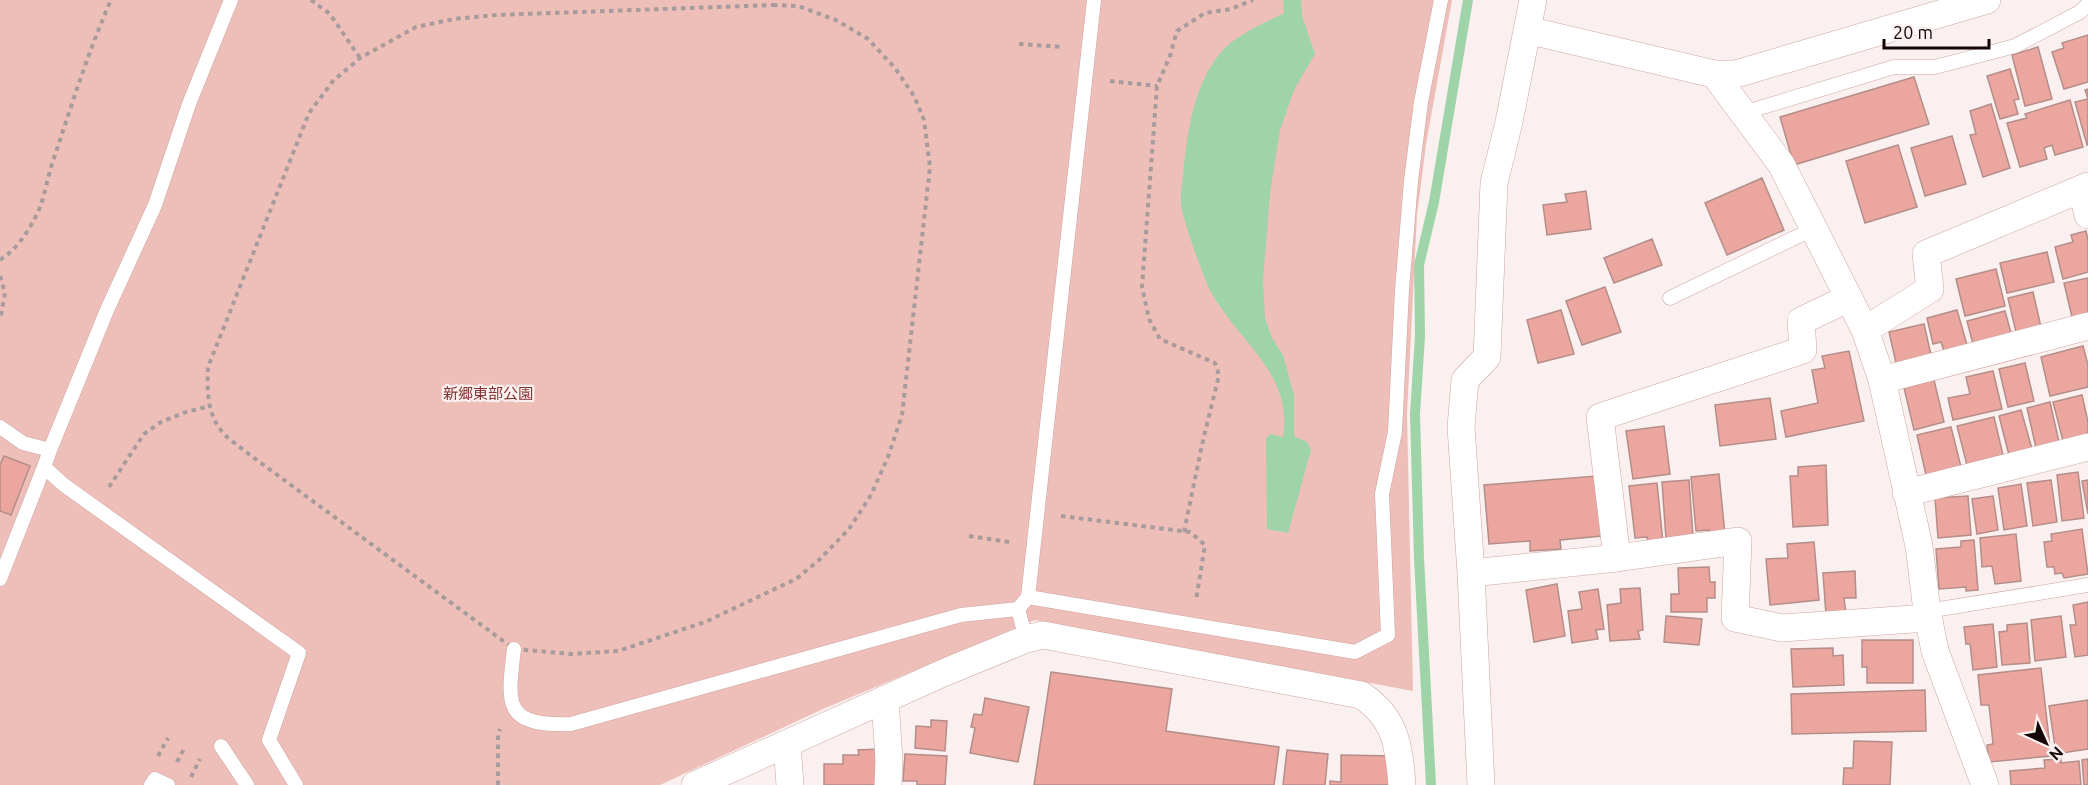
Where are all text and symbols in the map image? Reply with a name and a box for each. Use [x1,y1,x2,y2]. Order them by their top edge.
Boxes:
scale bar [1884,12,1989,50]
text: 20 m [1893,22,1933,42]
park label: 新郷東部公園 [443,385,533,402]
north arrow [2016,713,2076,773]
text: N [2046,743,2067,764]

